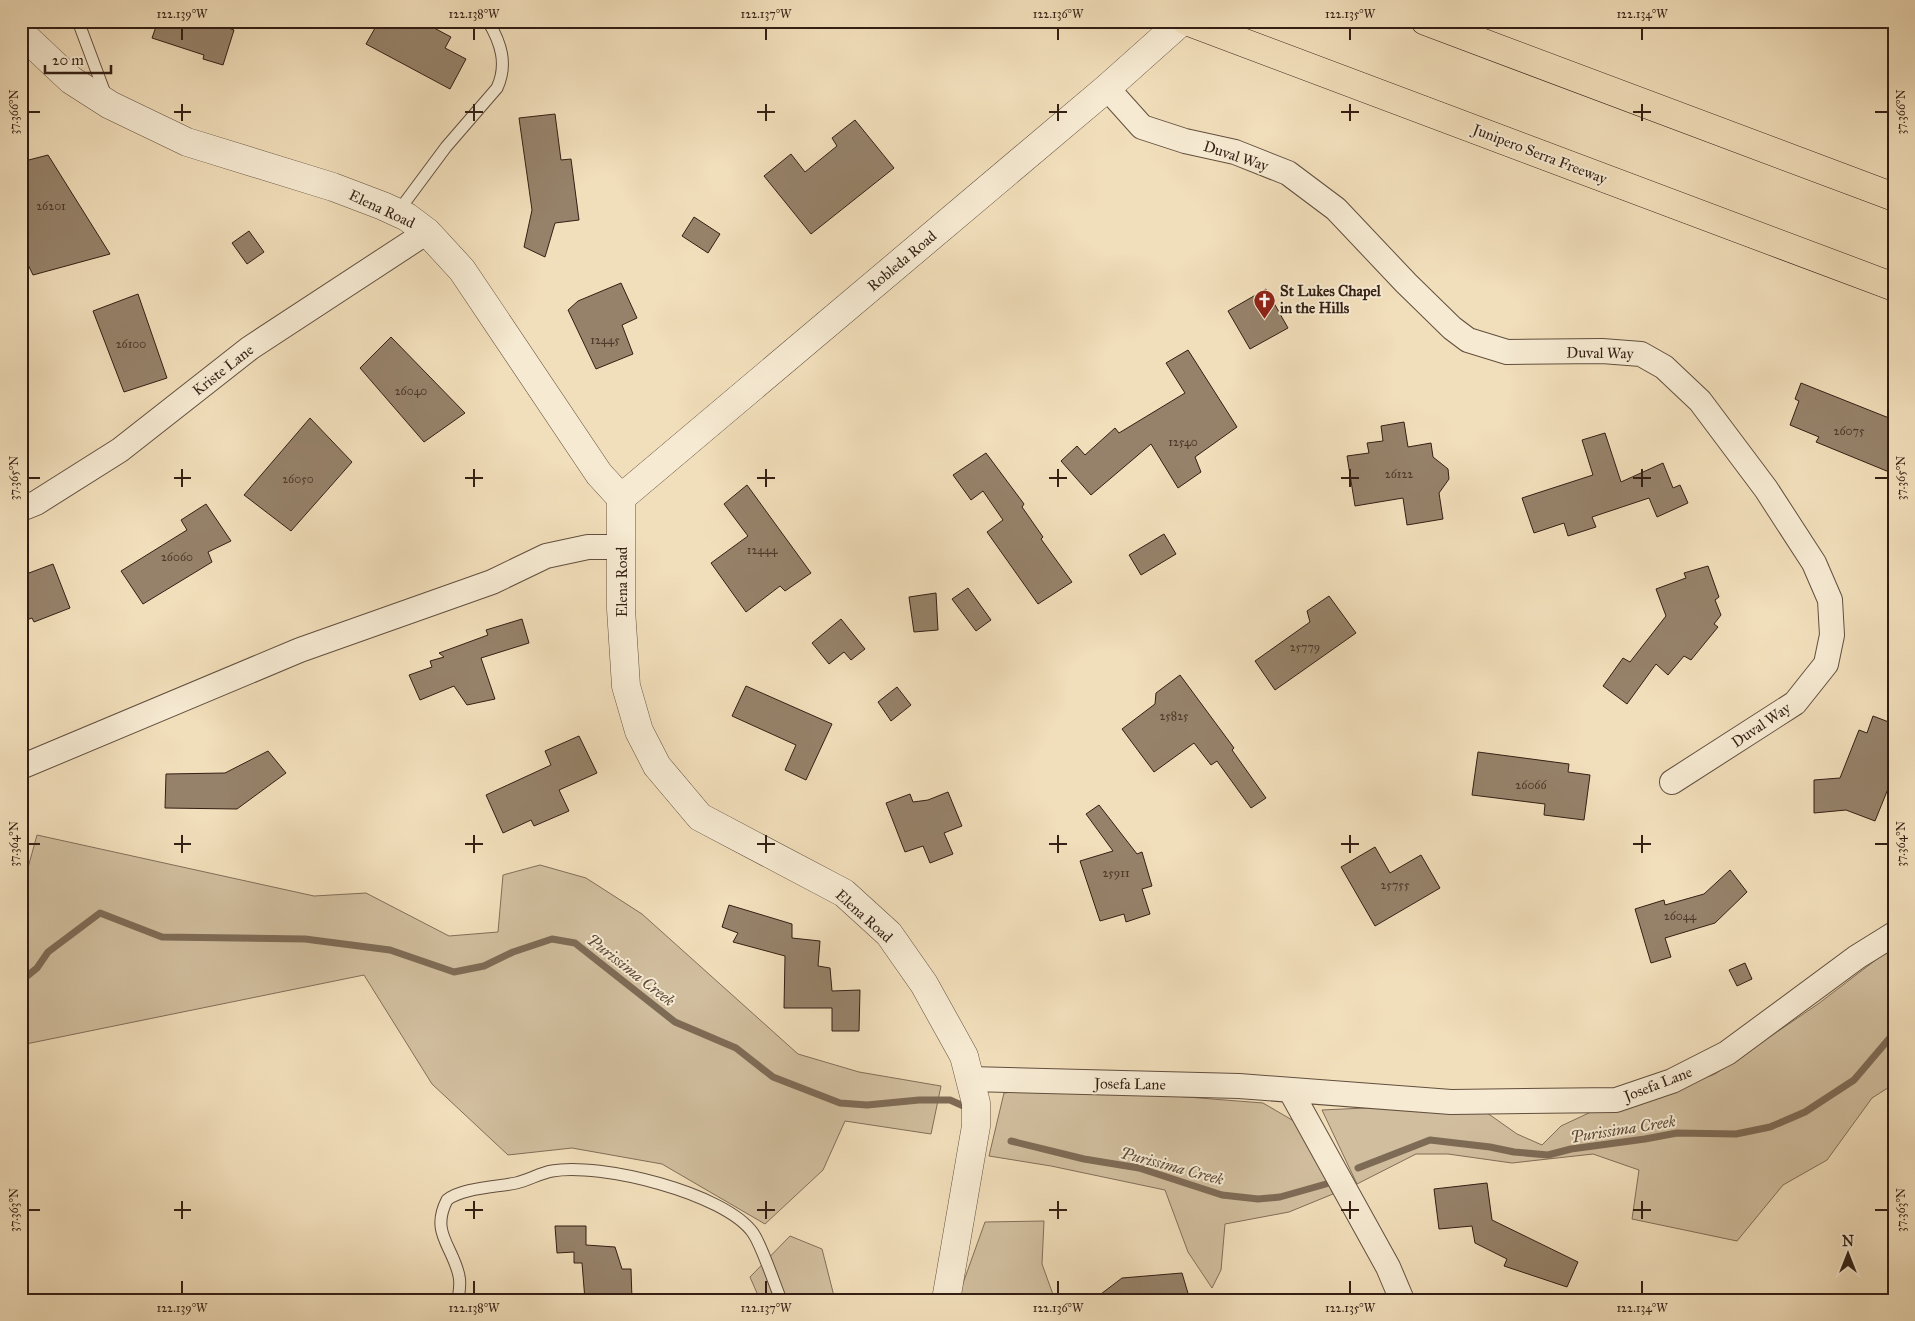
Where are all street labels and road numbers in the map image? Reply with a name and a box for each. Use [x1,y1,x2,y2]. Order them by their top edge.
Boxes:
street label: Junipero Serra Freeway [1468,119,1611,189]
street label: Duval Way [1201,137,1272,175]
street label: Elena Road [346,186,418,232]
street label: Robleda Road [864,227,941,295]
street label: Kriste Lane [189,341,257,399]
street label: Duval Way [1566,343,1635,363]
street label: Elena Road [613,546,631,617]
street label: Duval Way [1728,698,1795,751]
street label: Elena Road [832,886,897,947]
street label: Josefa Lane [1620,1063,1695,1107]
street label: Josefa Lane [1092,1074,1166,1095]

